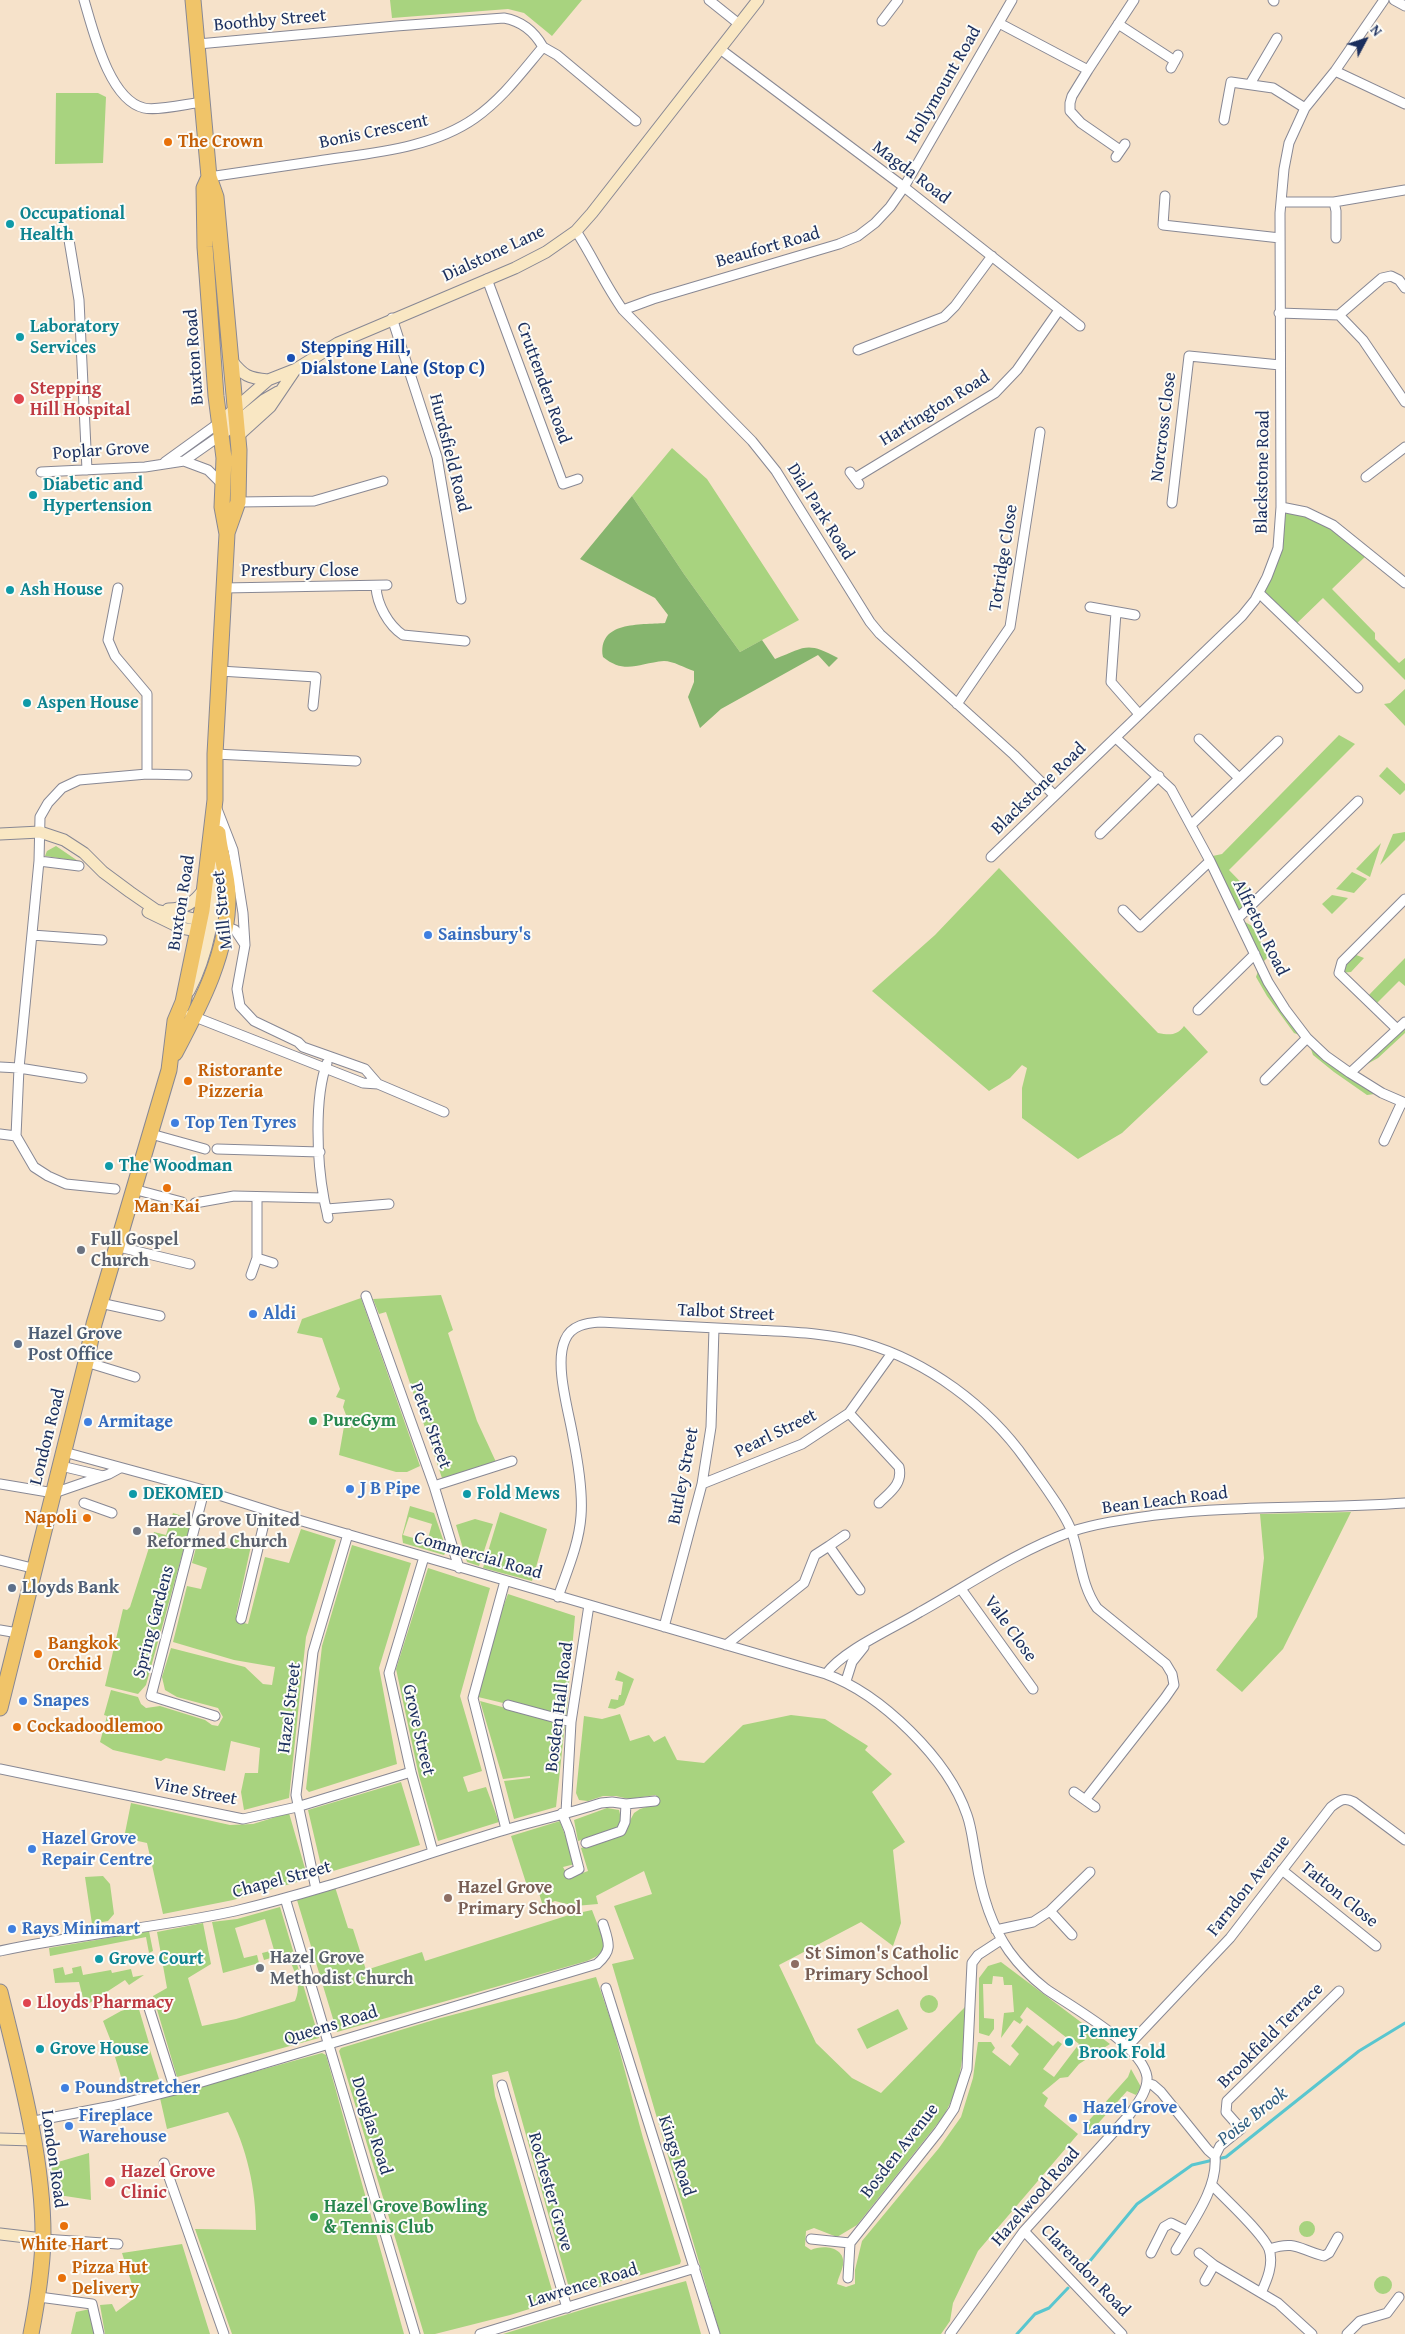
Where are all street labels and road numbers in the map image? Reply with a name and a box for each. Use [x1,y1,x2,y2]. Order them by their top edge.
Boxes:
street label: Boothby Street [213,5,327,37]
street label: Hollymount Road [902,22,986,148]
street label: Bonis Crescent [317,110,431,154]
street label: Magda Road [868,137,954,209]
street label: Dialstone Lane [439,221,549,287]
street label: Beaufort Road [713,223,823,273]
street label: Buxton Road [181,308,209,406]
street label: Cruttenden Road [511,319,575,447]
street label: Hartington Road [876,367,994,451]
street label: Norcross Close [1147,371,1181,483]
street label: Hurdsfield Road [424,392,474,514]
street label: Blackstone Road [1251,410,1275,534]
street label: Poplar Grove [52,437,150,465]
street label: Dial Park Road [782,460,858,564]
street label: Totridge Close [985,503,1023,613]
street label: Prestbury Close [241,560,359,582]
street label: Blackstone Road [987,738,1091,840]
street label: Buxton Road [164,854,200,952]
street label: Mill Street [208,869,238,951]
street label: Alfreton Road [1227,876,1293,980]
street label: Talbot Street [677,1300,775,1326]
street label: Peter Street [404,1380,456,1472]
street label: London Road [26,1387,70,1487]
street label: Pearl Street [731,1405,821,1463]
street label: Butley Street [664,1426,704,1526]
street label: Bean Leach Road [1101,1483,1229,1519]
street label: Commercial Road [411,1527,545,1585]
street label: Spring Gardens [129,1563,179,1681]
street label: Vale Close [979,1592,1041,1666]
street label: Bosden Hall Road [541,1641,579,1773]
street label: Hazel Street [274,1661,306,1755]
street label: Grove Street [397,1682,439,1778]
street label: Vine Street [151,1773,239,1811]
street label: Farndon Avenue [1203,1831,1295,1941]
street label: Chapel Street [230,1856,334,1904]
street label: Tatton Close [1296,1857,1382,1933]
street label: Brookfield Terrace [1214,1979,1328,2093]
street label: Queens Road [282,2002,380,2050]
street label: Douglas Road [346,2074,396,2178]
street label: Bosden Avenue [856,2099,944,2203]
street label: London Road [35,2109,71,2209]
street label: Kings Road [653,2113,699,2199]
street label: Rochester Grove [523,2130,577,2254]
street label: Hazelwood Road [987,2143,1085,2251]
street label: Clarendon Road [1036,2220,1134,2322]
street label: Lawrence Road [526,2259,640,2313]

